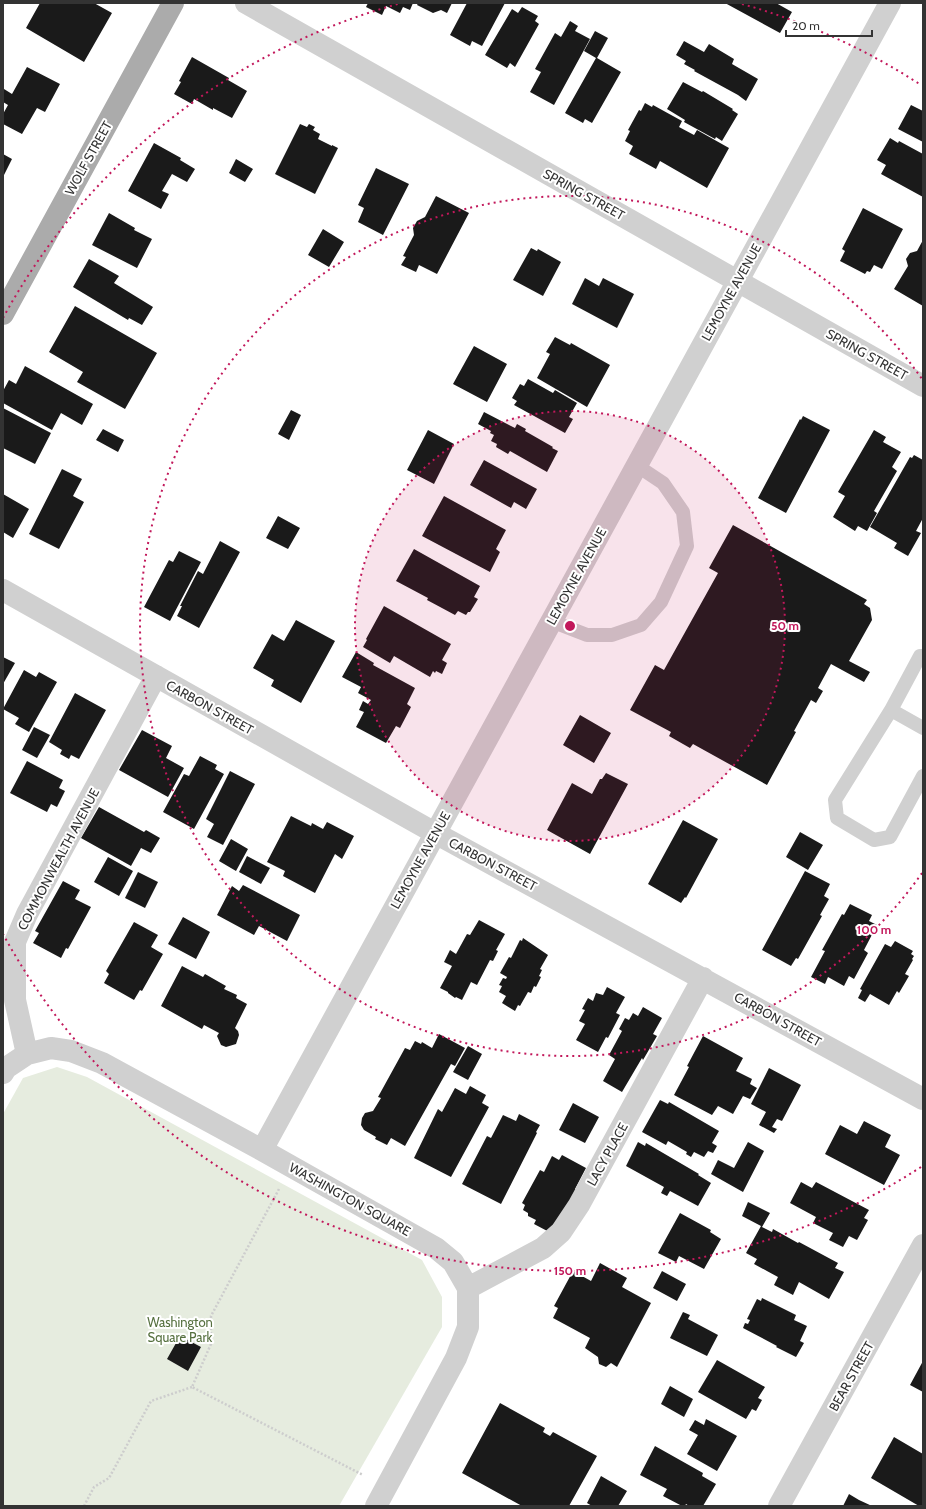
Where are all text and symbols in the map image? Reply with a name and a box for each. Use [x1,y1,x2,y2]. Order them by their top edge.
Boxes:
scale bar [786,12,872,38]
text: 20 m [792,18,820,33]
street label: WOLF STREET [61,118,115,198]
street label: SPRING STREET [540,165,628,223]
street label: LEMOYNE AVENUE [698,241,764,343]
street label: SPRING STREET [823,325,911,383]
street label: LEMOYNE AVENUE [543,525,609,627]
text: 50 m [771,618,799,633]
centre of rings [563,619,577,633]
street label: CARBON STREET [164,676,257,738]
street label: COMMONWEALTH AVENUE [14,785,102,933]
street label: LEMOYNE AVENUE [387,809,453,911]
street label: CARBON STREET [446,834,540,894]
text: 100 m [857,922,891,937]
street label: CARBON STREET [732,988,825,1050]
street label: LACY PLACE [583,1120,631,1188]
street label: WASHINGTON SQUARE [287,1159,413,1239]
text: 150 m [554,1263,586,1278]
park label: Washington Square Park [147,1314,213,1345]
street label: BEAR STREET [825,1338,877,1414]

